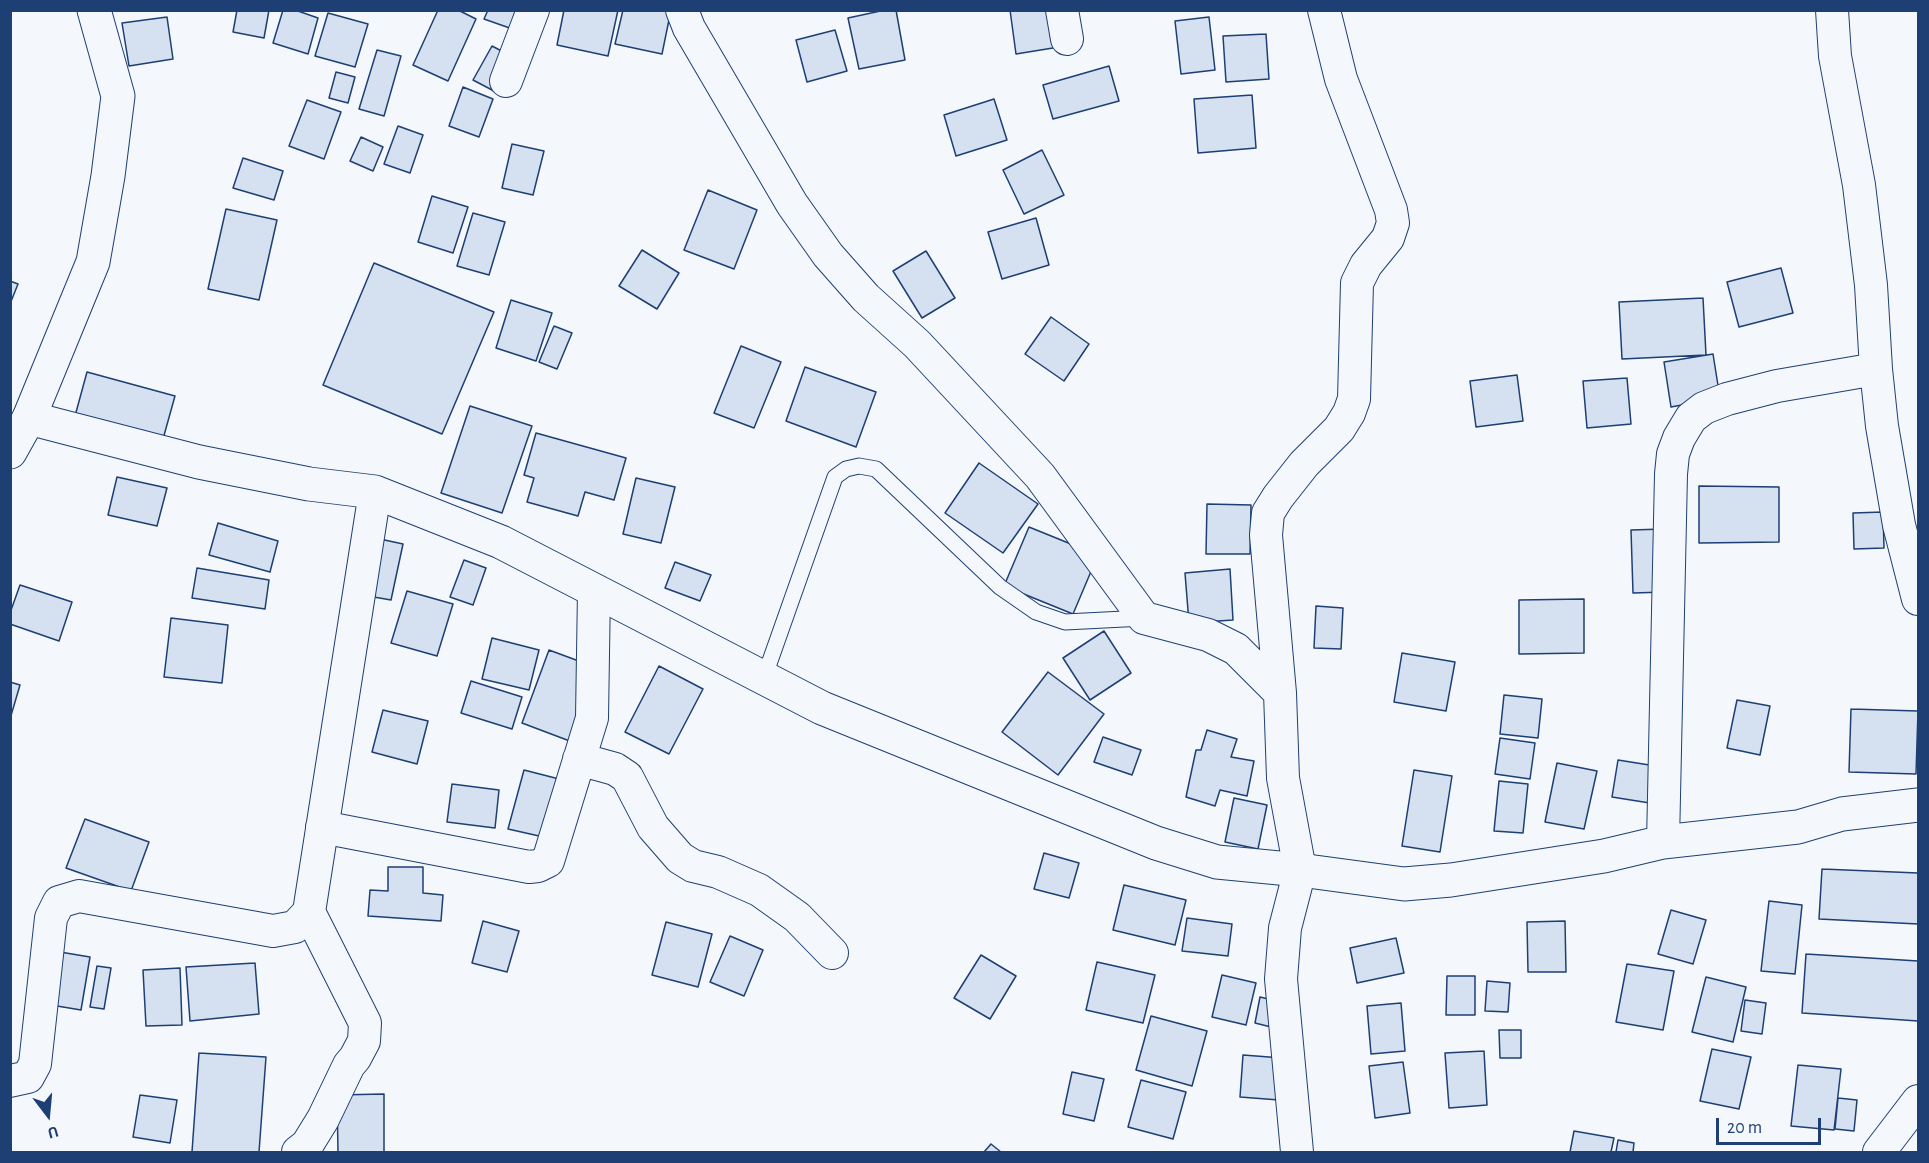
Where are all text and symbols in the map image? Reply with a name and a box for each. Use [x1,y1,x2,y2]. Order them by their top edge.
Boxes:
north arrow [18,1085,78,1145]
scale bar [1719,1106,1824,1144]
text: 20 m [1727,1119,1762,1137]
text: U [46,1123,60,1141]

